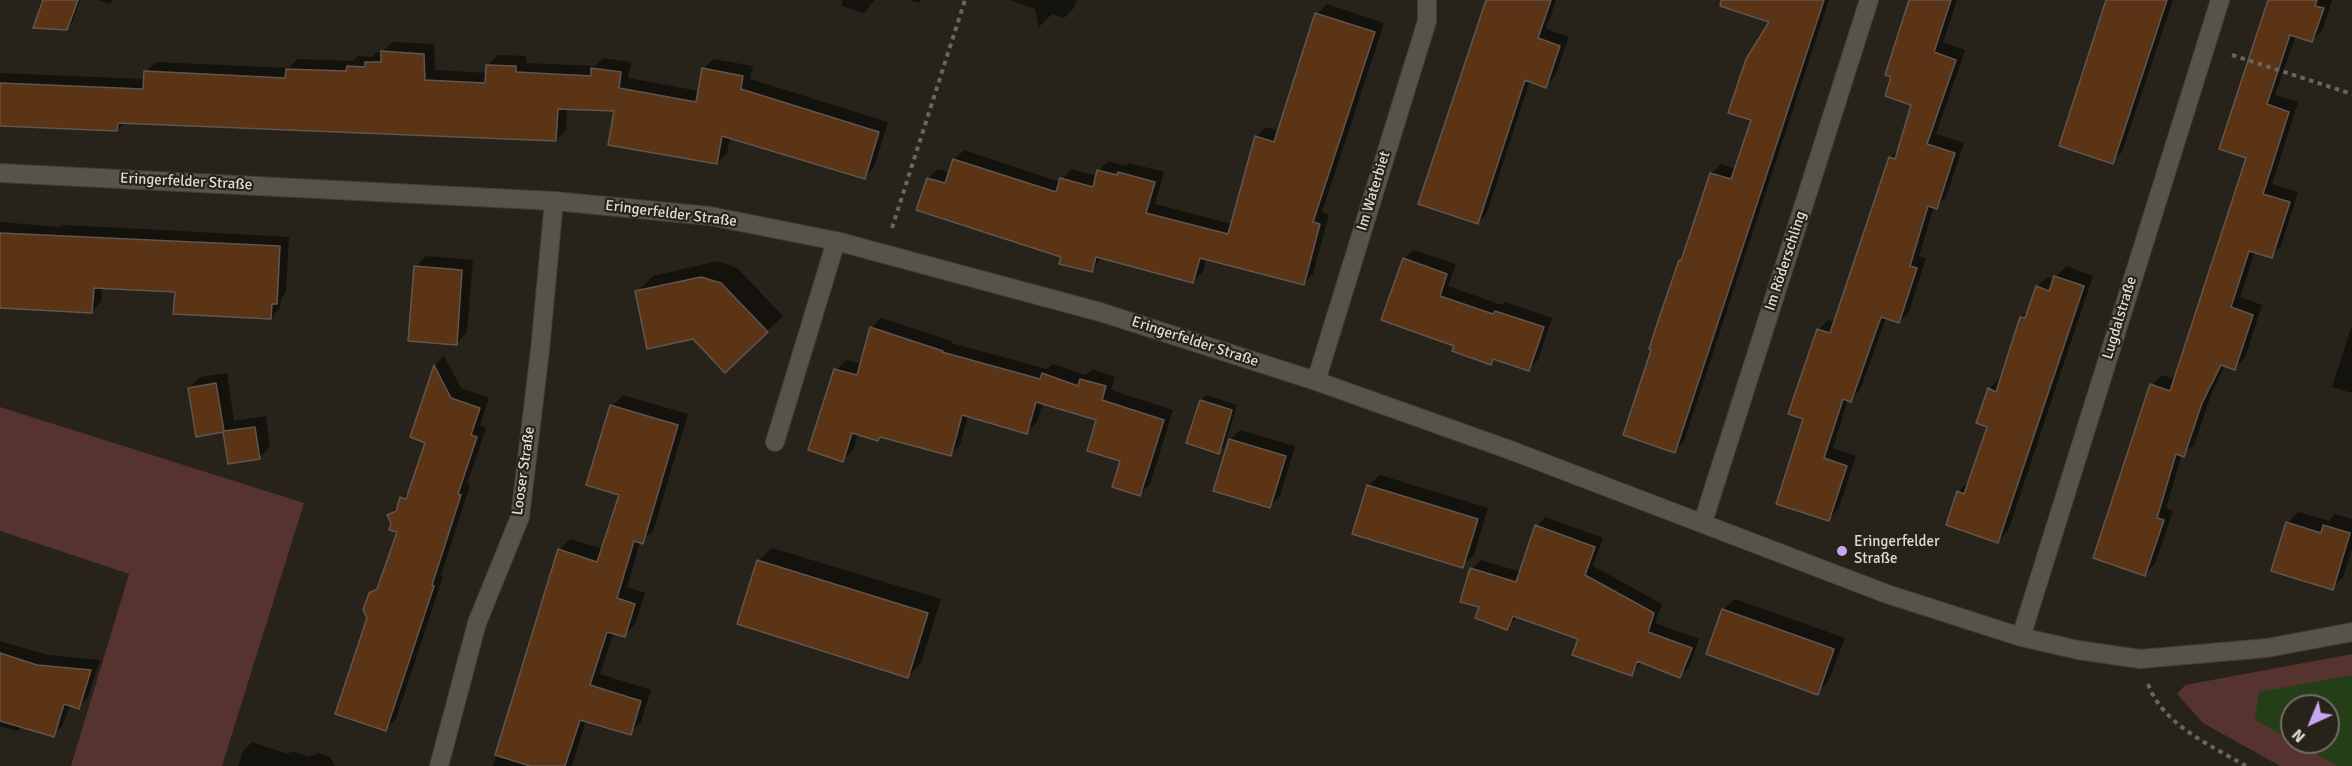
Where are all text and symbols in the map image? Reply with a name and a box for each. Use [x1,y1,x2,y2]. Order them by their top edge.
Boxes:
street label: Im Waterbiet [1353,149,1395,233]
street label: Eringerfelder Straße [119,170,253,194]
street label: Eringerfelder Straße [604,197,738,231]
street label: Im Röderschling [1761,209,1811,313]
street label: Lugdalstraße [2099,275,2141,361]
street label: Eringerfelder Straße [1129,313,1261,371]
street label: Looser Straße [509,425,539,517]
place label: Eringerfelder Straße [1854,533,1940,568]
marker: Eringerfelder Straße [1835,544,1849,558]
north arrow [2280,694,2340,754]
text: N [2288,724,2310,747]

